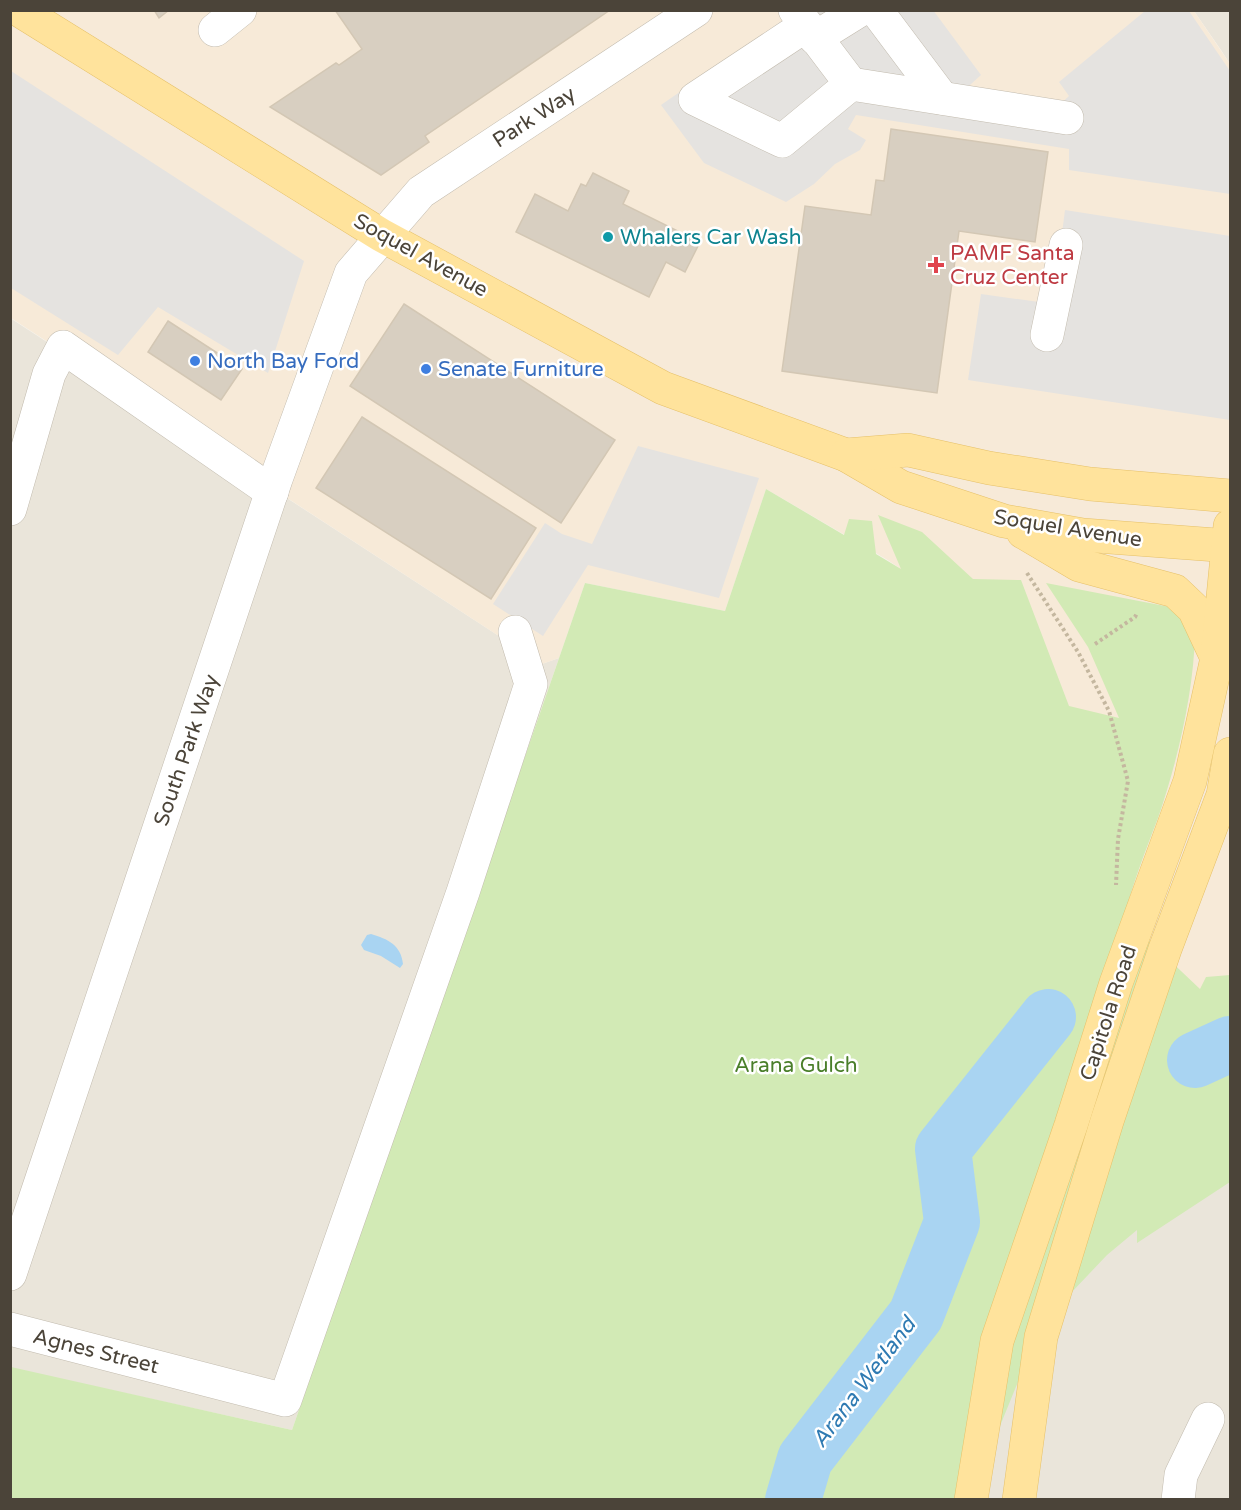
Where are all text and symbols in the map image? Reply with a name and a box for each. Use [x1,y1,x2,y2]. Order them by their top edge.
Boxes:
street label: Park Way [488,81,580,153]
street label: Soquel Avenue [349,208,492,303]
place label: Whalers Car Wash [620,225,801,250]
marker: Whalers Car Wash [601,230,615,244]
place label: PAMF Santa Cruz Center [950,241,1074,290]
marker: PAMF Santa Cruz Center [927,256,945,274]
place label: North Bay Ford [207,349,359,374]
marker: North Bay Ford [188,354,202,368]
place label: Senate Furniture [438,357,604,382]
marker: Senate Furniture [419,362,433,376]
street label: Soquel Avenue [992,504,1144,553]
street label: South Park Way [149,671,224,829]
street label: Capitola Road [1075,942,1142,1084]
park label: Arana Gulch [734,1053,858,1078]
water label: Arana Wetland [807,1310,923,1453]
street label: Agnes Street [30,1324,161,1379]

